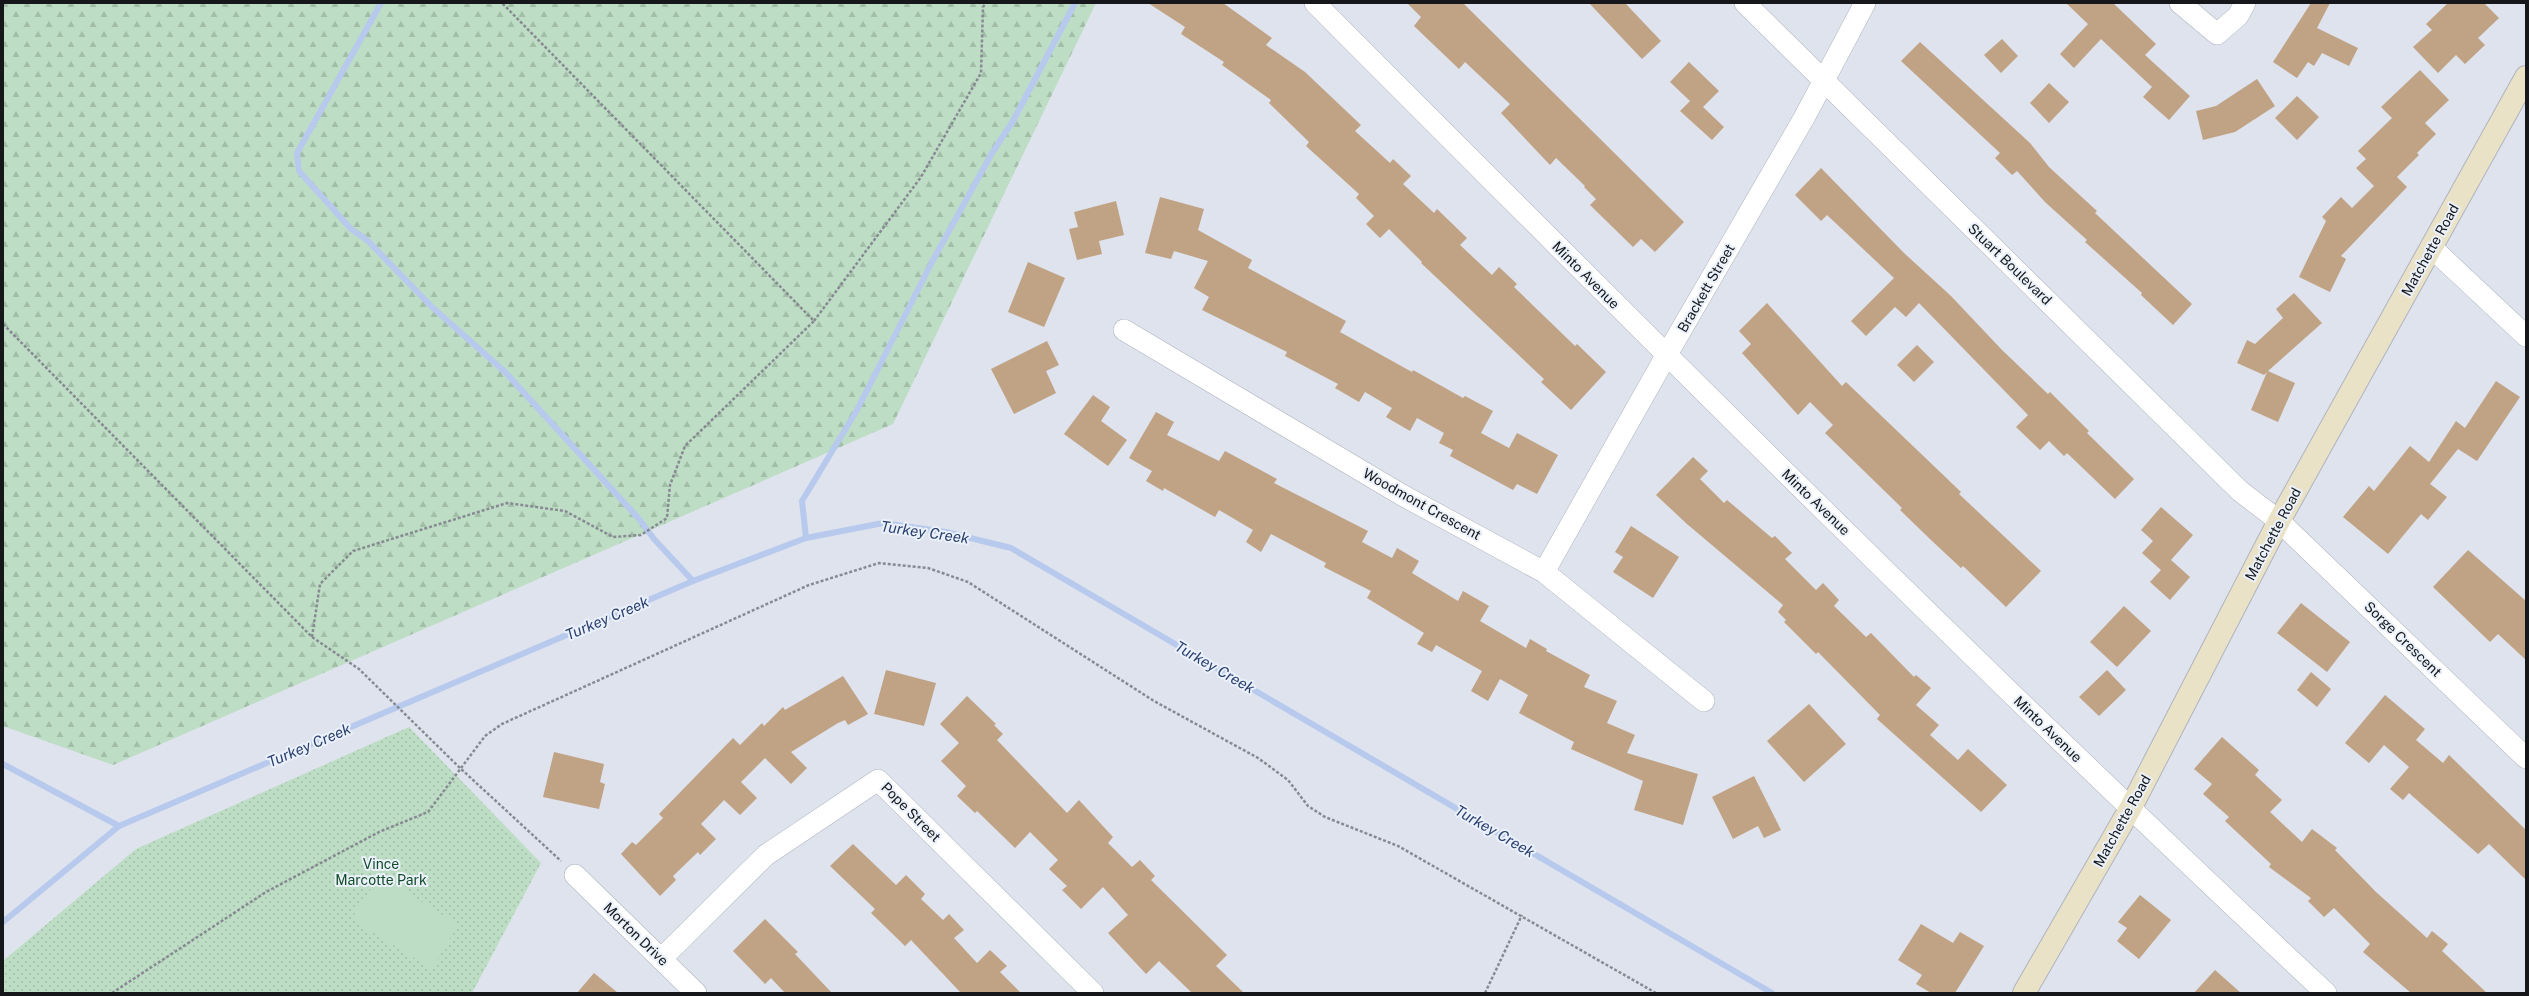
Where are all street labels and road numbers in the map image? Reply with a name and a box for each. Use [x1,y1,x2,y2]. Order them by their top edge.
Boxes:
street label: Matchette Road [2398,201,2462,299]
street label: Stuart Boulevard [1965,220,2055,308]
street label: Minto Avenue [1549,238,1623,312]
street label: Brackett Street [1674,241,1738,335]
street label: Woodmont Crescent [1360,465,1484,543]
street label: Minto Avenue [1779,466,1853,538]
street label: Matchette Road [2242,485,2304,583]
street label: Sorge Crescent [2361,598,2445,680]
street label: Minto Avenue [2011,693,2085,765]
street label: Matchette Road [2090,772,2154,870]
street label: Pope Street [878,779,944,845]
street label: Morton Drive [600,899,672,969]

